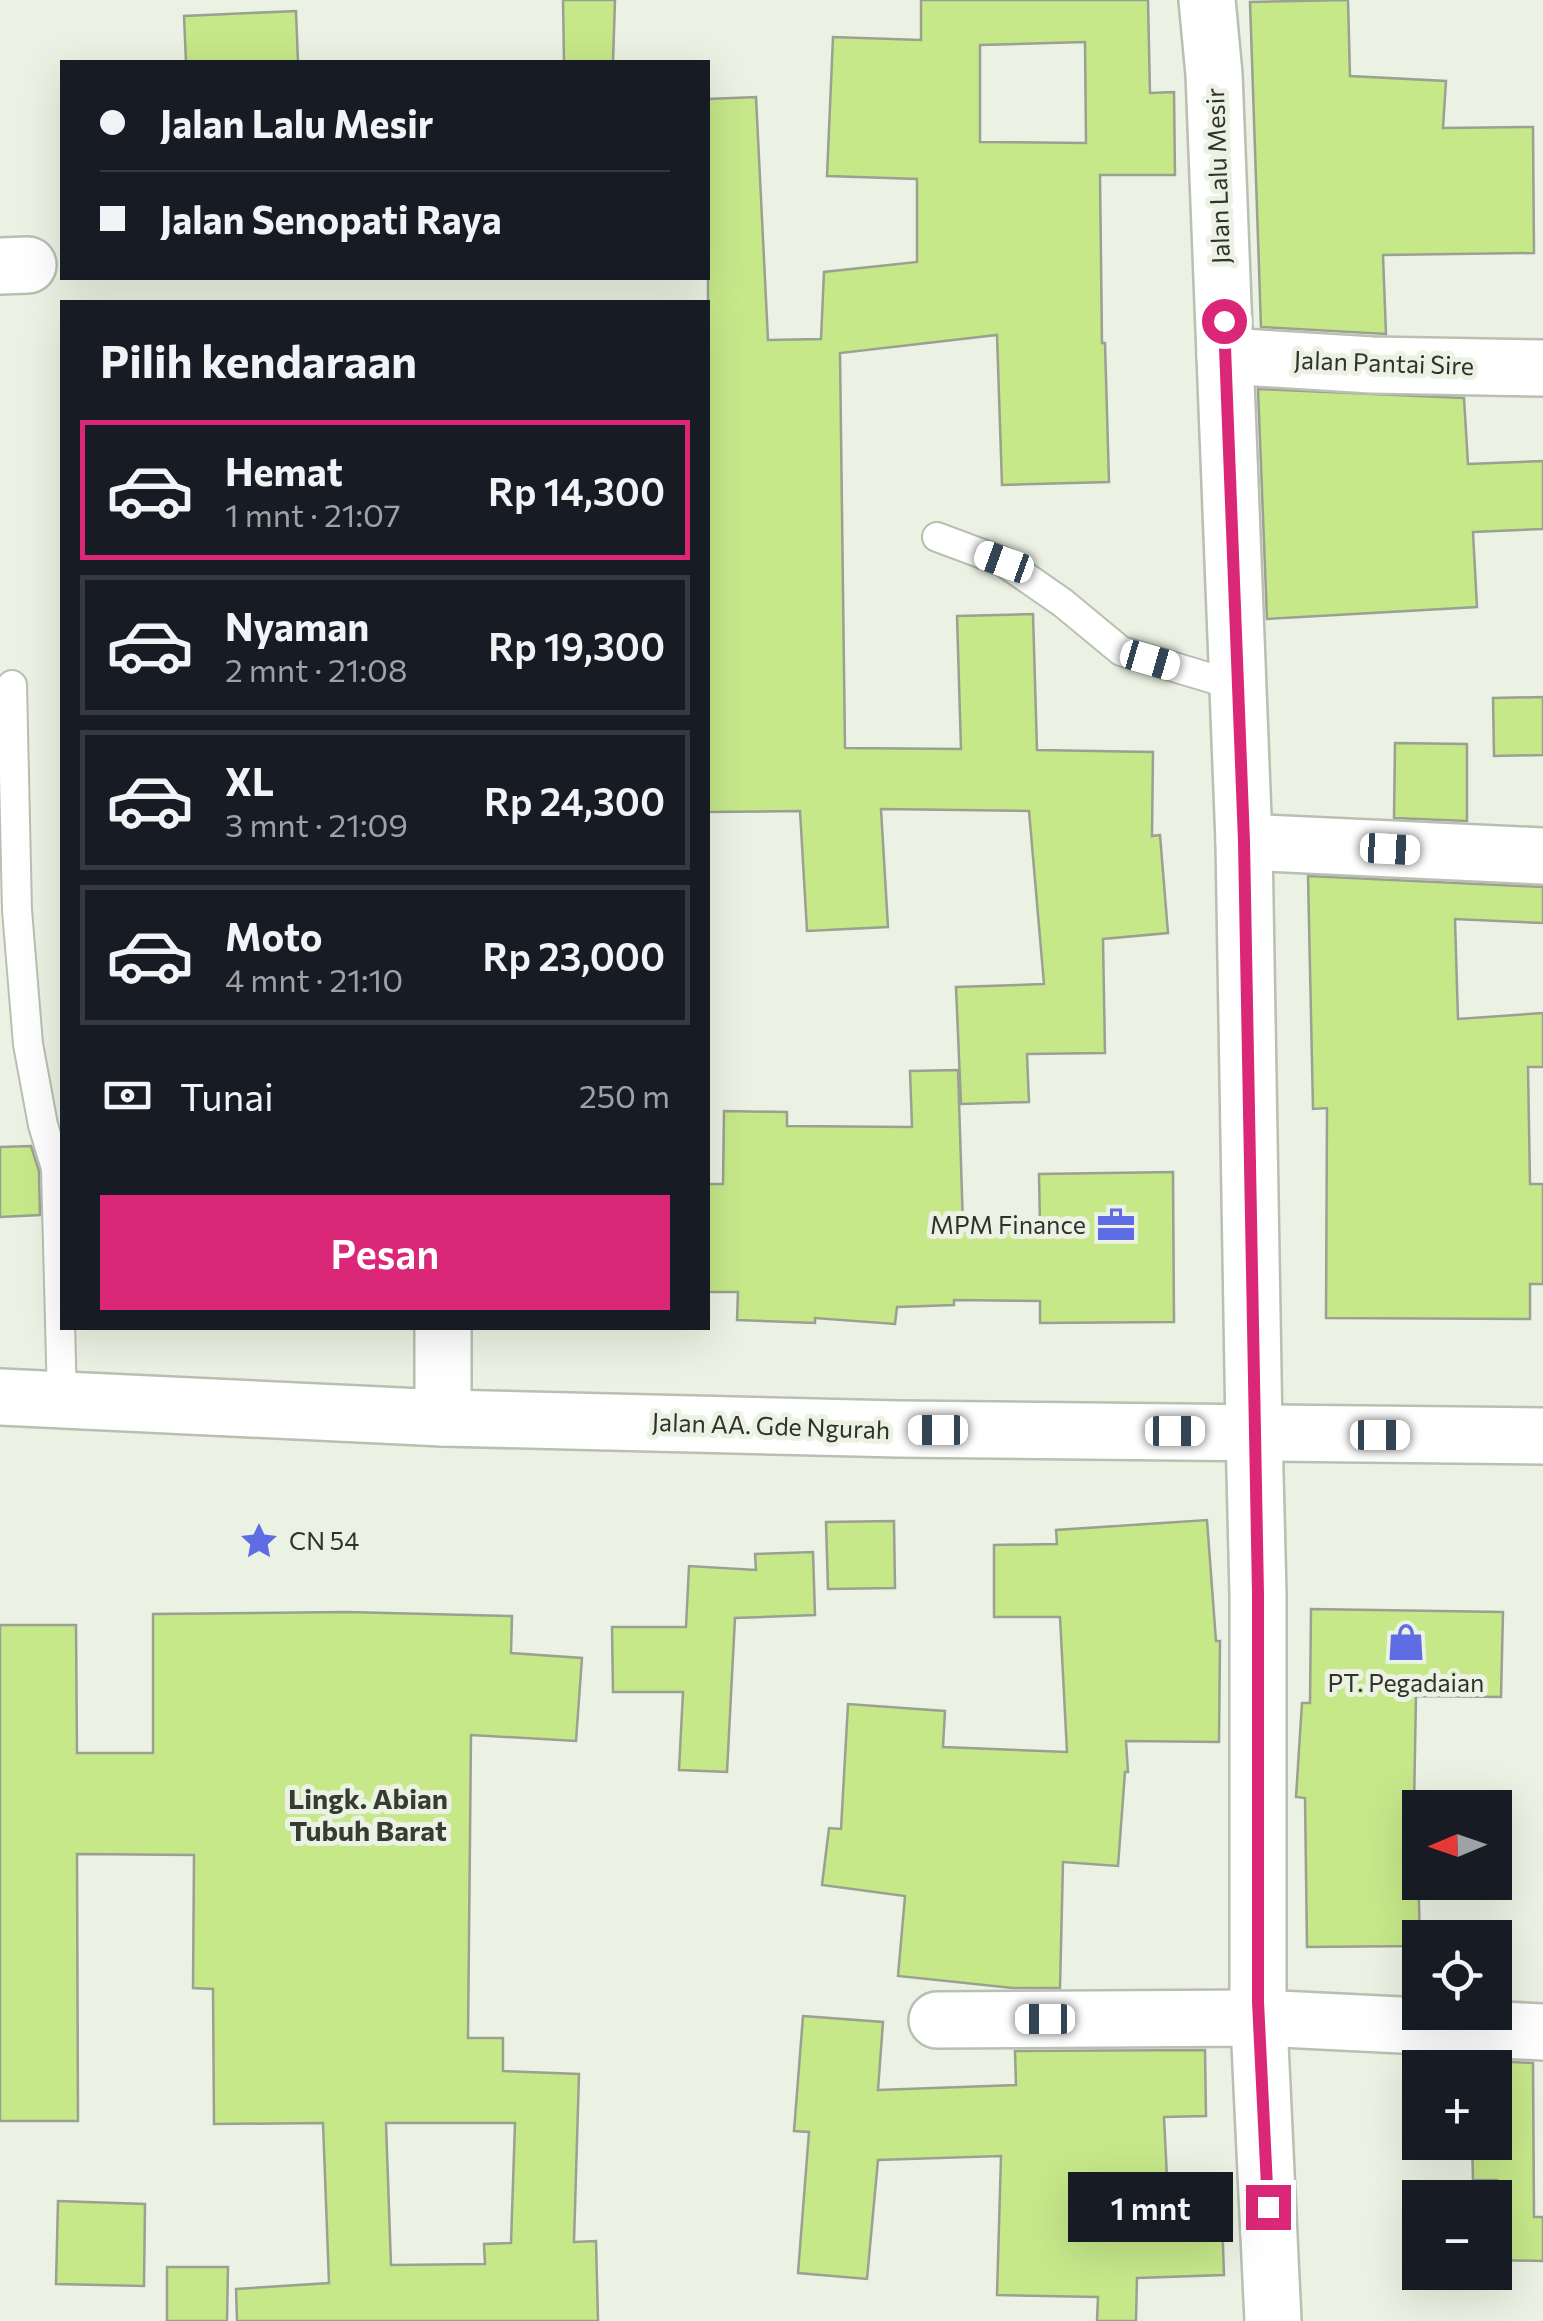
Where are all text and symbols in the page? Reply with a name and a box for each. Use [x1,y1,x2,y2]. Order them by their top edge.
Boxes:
street label: Jalan Lalu Mesir [1199,87,1235,265]
text: Jalan Lalu Mesir [160,99,434,146]
text: Jalan Senopati Raya [160,195,502,242]
route start [1202,299,1247,344]
text: Pilih kendaraan [100,332,417,387]
street label: Jalan Pantai Sire [1293,344,1475,380]
icon: car [105,445,195,535]
text: Hemat [225,447,343,494]
text: Rp 14,300 [488,467,665,514]
text: 1 mnt · 21:07 [225,494,401,534]
car [971,538,1037,586]
icon: car [105,600,195,690]
text: Nyaman [225,602,369,649]
text: Rp 19,300 [488,622,665,669]
car [1117,637,1183,683]
text: 2 mnt · 21:08 [225,649,407,689]
icon: car [105,755,195,845]
text: XL [225,757,274,804]
text: Rp 24,300 [484,777,665,824]
text: 3 mnt · 21:09 [225,804,408,844]
car [1359,832,1421,866]
icon: car [105,910,195,1000]
text: Moto [225,912,323,959]
text: Rp 23,000 [482,932,665,979]
text: 4 mnt · 21:10 [225,959,403,999]
icon: cash [100,1068,155,1123]
text: Tunai [180,1072,274,1119]
text: 250 m [579,1075,670,1115]
button: Pesan [100,1195,670,1310]
office icon: MPM Finance [1095,1204,1137,1246]
place label: MPM Finance [930,1209,1086,1239]
street label: Jalan AA. Gde Ngurah [651,1406,891,1444]
car [908,1415,968,1445]
car [1145,1416,1205,1446]
car [1350,1420,1410,1450]
place icon: CN 54 [238,1520,280,1562]
place label: CN 54 [289,1525,359,1555]
shop icon: PT. Pegadaian [1385,1621,1427,1663]
place label: PT. Pegadaian [1328,1667,1484,1697]
district label: Lingk. Abian Tubuh Barat [288,1781,448,1847]
north arrow [1402,1790,1512,1900]
map controls [1402,1790,1512,2290]
button: locate [1402,1920,1512,2030]
car [1015,2004,1075,2034]
button: + [1402,2050,1512,2160]
callout: 1 mnt [1068,2172,1233,2242]
button: − [1402,2180,1512,2290]
route end [1246,2185,1291,2230]
text: 1 mnt [1110,2187,1191,2227]

